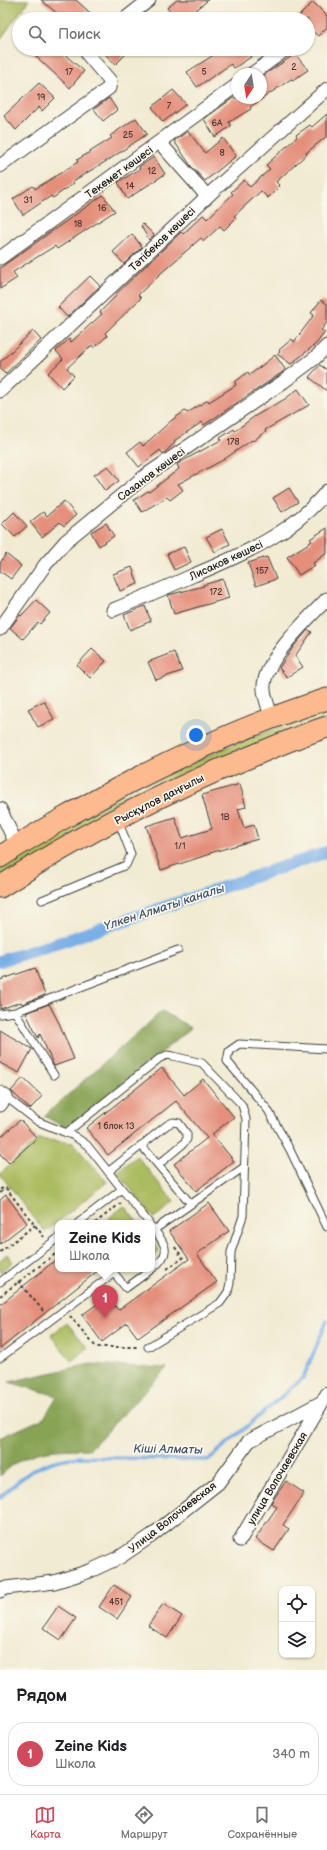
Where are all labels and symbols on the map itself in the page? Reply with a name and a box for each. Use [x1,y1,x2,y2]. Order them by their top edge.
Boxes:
house number: 2 [291,62,297,73]
house number: 17 [65,67,74,78]
house number: 5 [201,67,207,78]
north arrow [231,68,267,104]
house number: 19 [37,92,45,103]
house number: 7 [167,101,172,112]
house number: 6А [212,118,223,129]
house number: 25 [123,130,133,141]
street label: Текемет көшесі [83,144,156,201]
house number: 8 [219,148,225,159]
house number: 12 [148,166,157,177]
house number: 14 [126,181,135,192]
house number: 31 [23,195,33,206]
house number: 16 [98,203,107,214]
street label: Тәтібеков көшесі [127,204,198,274]
house number: 18 [74,219,82,230]
house number: 178 [226,437,240,448]
street label: Сазанов көшесі [115,445,188,504]
street label: Лисаков көшесі [186,538,265,584]
house number: 157 [255,566,269,577]
house number: 172 [209,587,223,598]
your location [186,725,206,745]
street label: Рысқұлов даңғылы [112,771,206,828]
house number: 1В [220,812,230,823]
house number: 1/1 [174,841,186,852]
water label: Үлкен Алматы каналы [102,881,227,934]
house number: 1 блок 13 [98,1121,135,1132]
pin: 1 [92,1285,118,1318]
street label: улица Волочаевская [245,1430,310,1527]
water label: Кіші Алматы [133,1441,203,1458]
street label: Улица Волочаевская [126,1479,219,1556]
house number: 451 [109,1597,123,1608]

